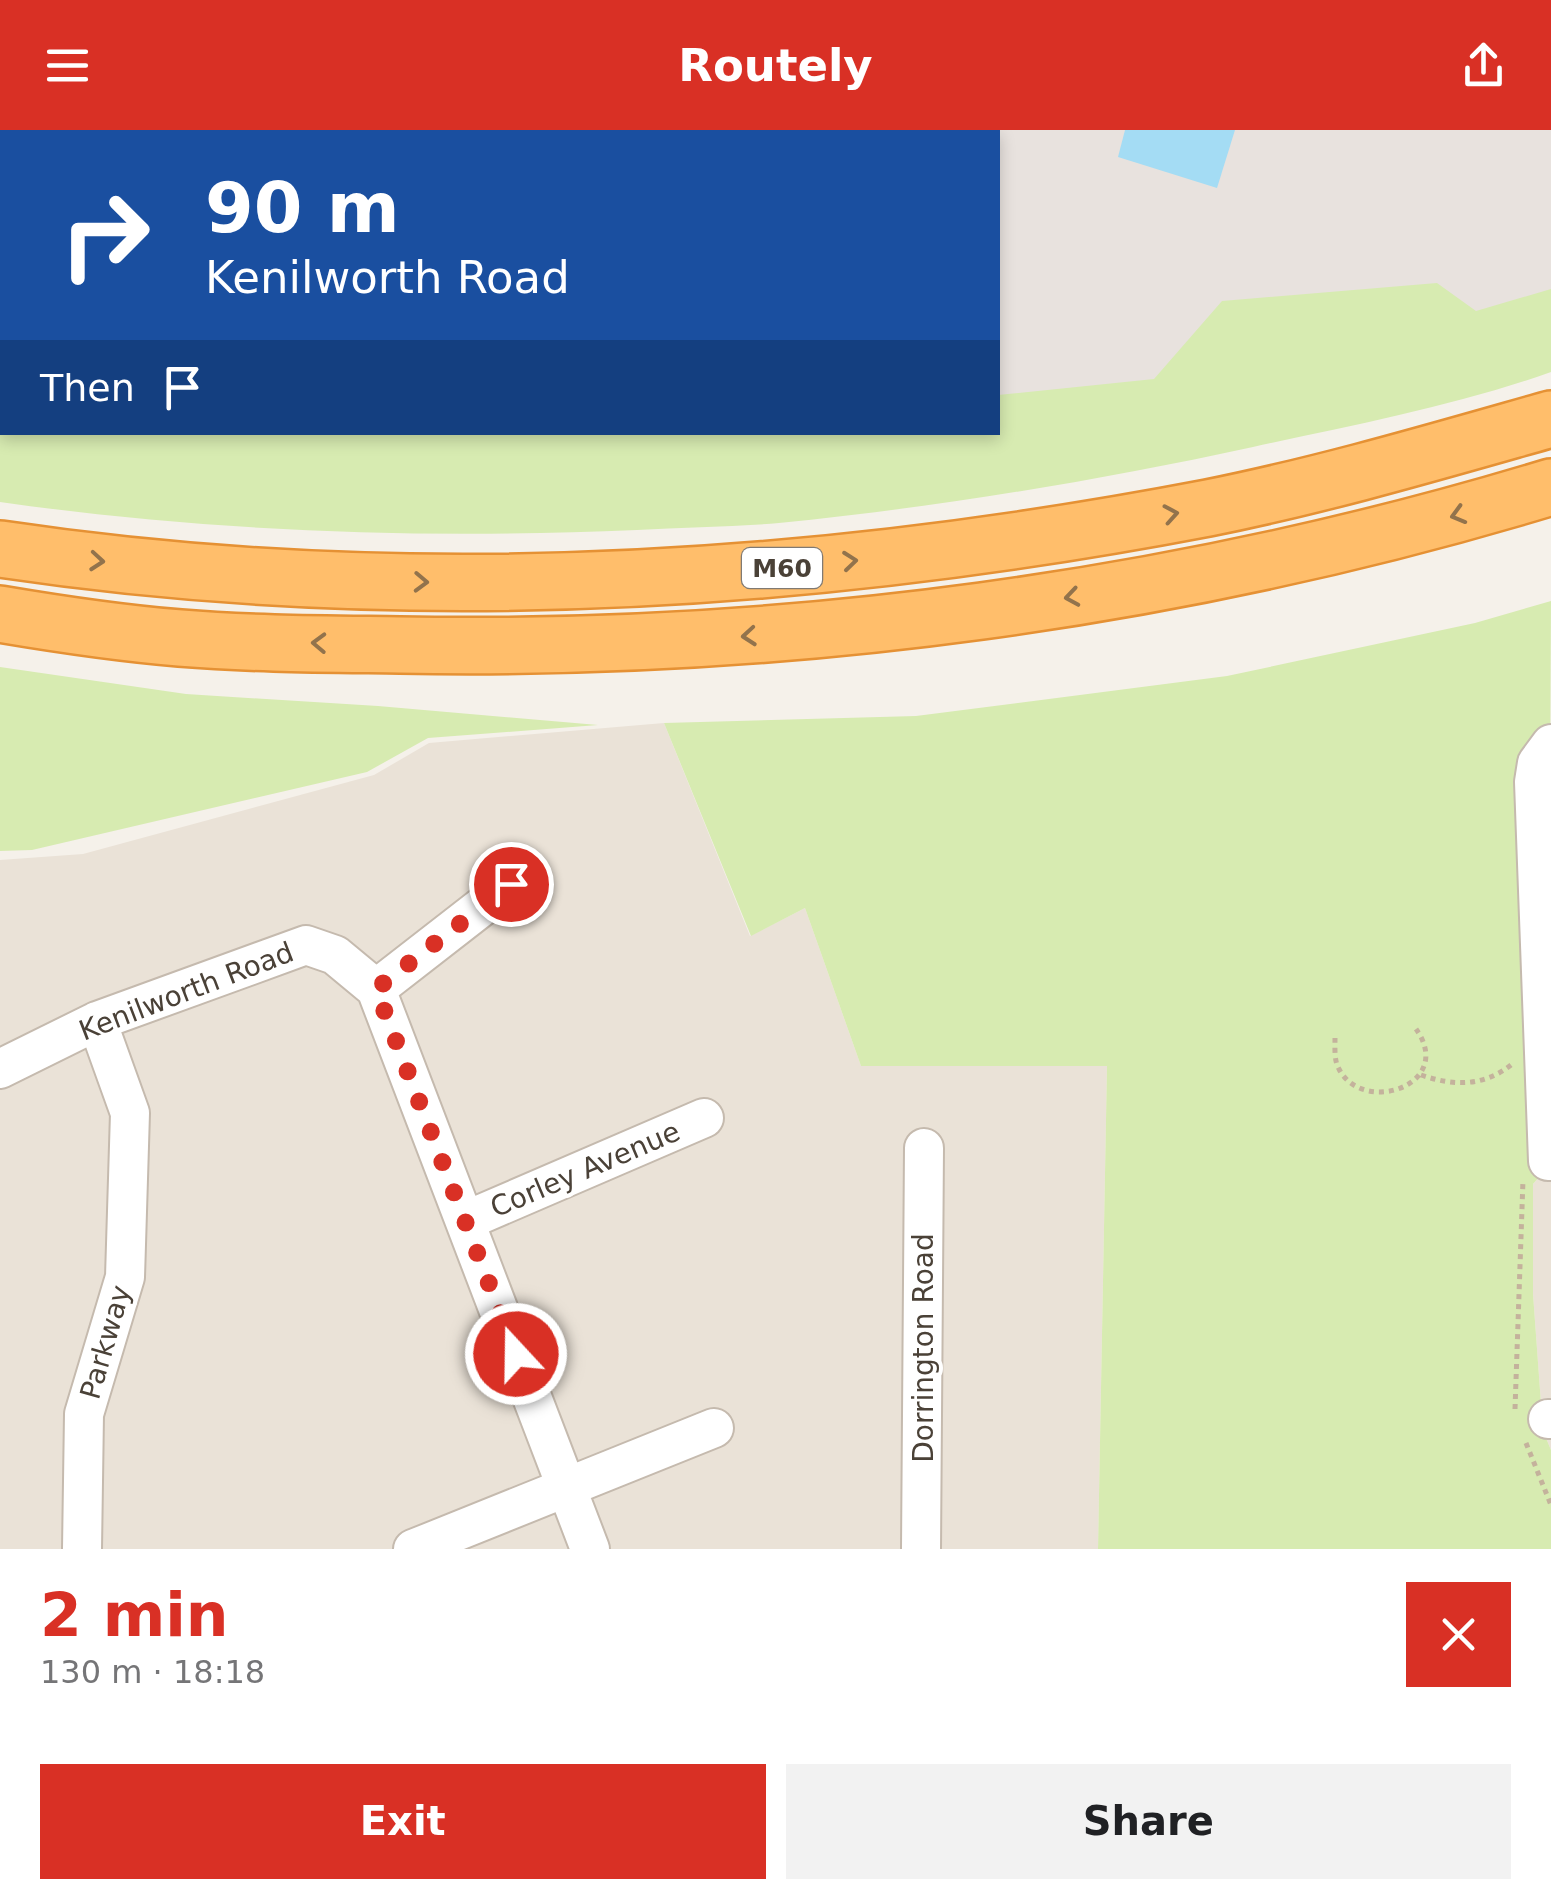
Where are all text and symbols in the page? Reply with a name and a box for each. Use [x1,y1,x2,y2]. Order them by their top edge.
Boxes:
icon: menu [40,38,95,93]
icon: share [1456,38,1511,93]
text: Routely [678,39,873,92]
text: 90 m [205,167,400,249]
icon: right [40,170,170,300]
text: Kenilworth Road [205,251,570,304]
icon: arrive [155,360,210,415]
text: Then [40,366,135,410]
one-way arrow [1449,503,1467,524]
one-way arrow [1163,504,1180,525]
road number: M60 [742,548,822,588]
one-way arrow [89,550,105,571]
one-way arrow [842,551,858,572]
one-way arrow [413,572,429,593]
one-way arrow [1063,586,1080,607]
one-way arrow [741,625,757,646]
one-way arrow [311,633,327,654]
pin [469,842,554,927]
icon: arrive [484,857,539,912]
street label: Kenilworth Road [74,935,298,1048]
street label: Corley Avenue [485,1115,685,1224]
street label: Dorrington Road [907,1233,940,1463]
street label: Parkway [73,1281,137,1403]
position arrow [464,1302,568,1406]
text: 2 min [40,1580,228,1650]
button: close [1406,1582,1511,1687]
text: 130 m · 18:18 [40,1653,265,1691]
button: Exit [40,1764,766,1879]
button: Share [786,1764,1511,1879]

